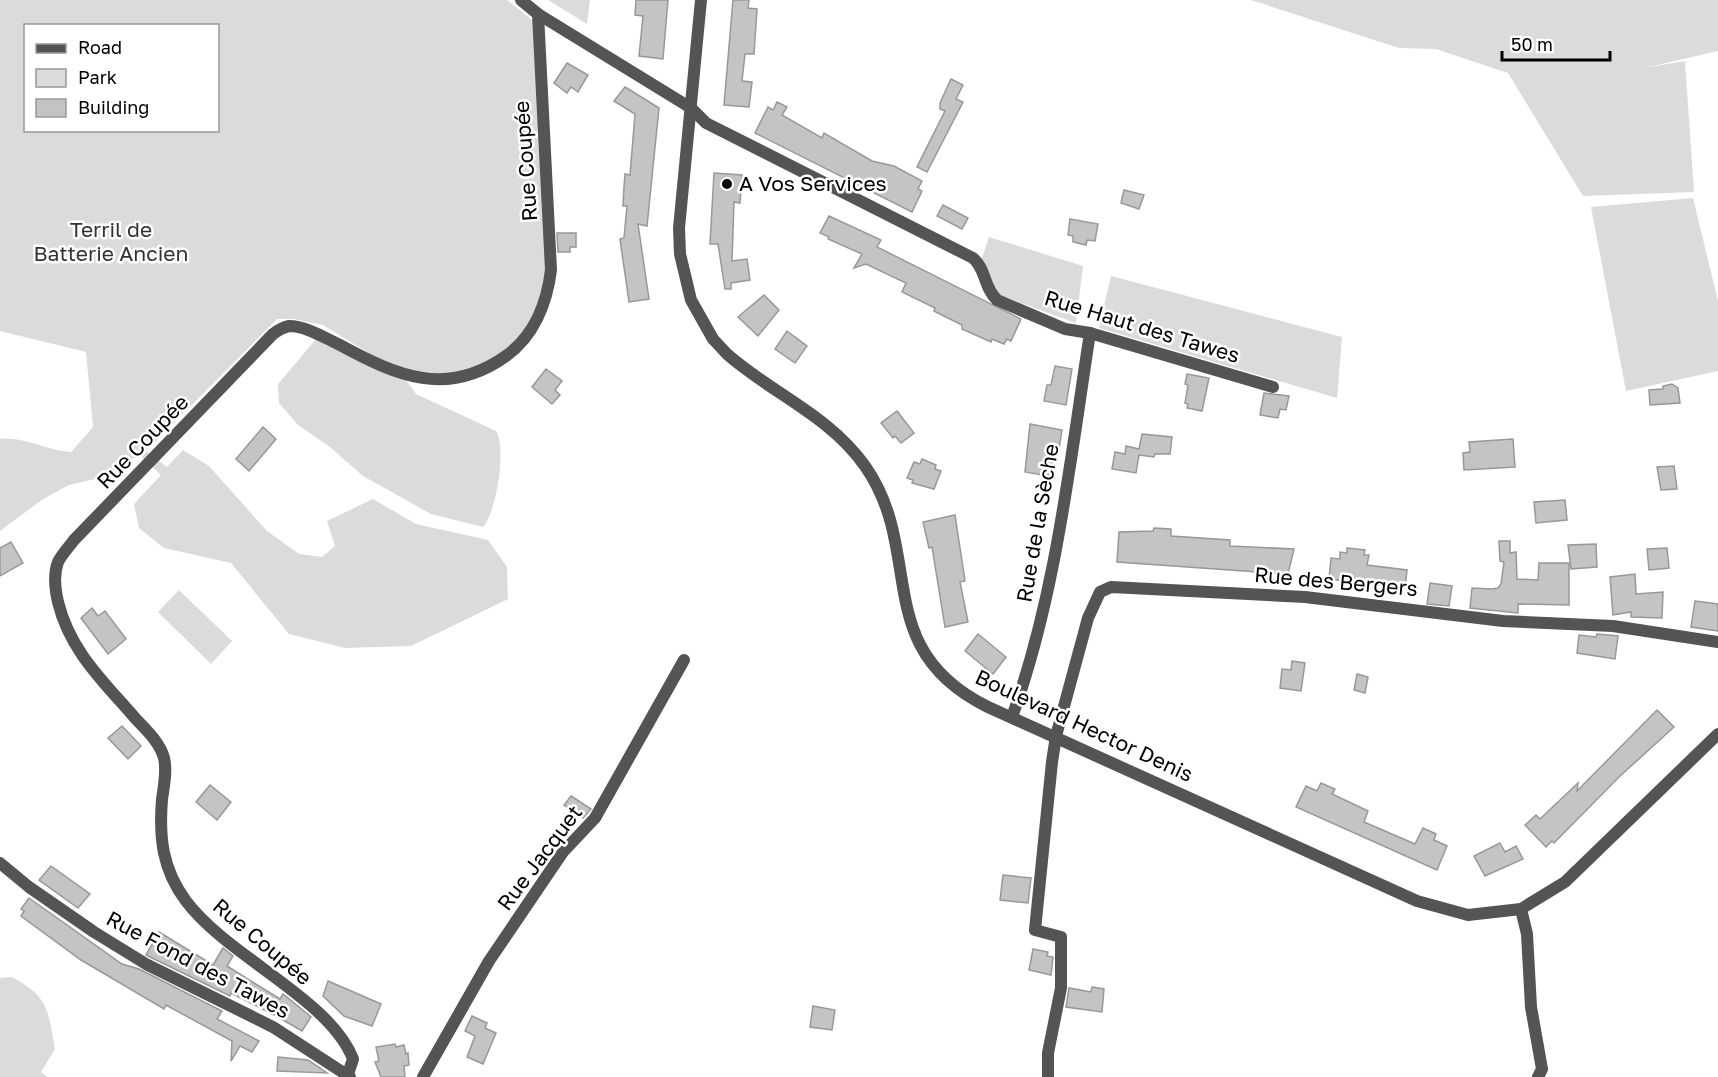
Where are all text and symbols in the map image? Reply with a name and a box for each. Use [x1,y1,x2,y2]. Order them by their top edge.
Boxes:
legend [24,24,219,132]
scale bar [1502,24,1610,62]
text: 50 m [1511,33,1553,55]
text: Road [78,36,122,58]
text: Park [78,66,117,88]
text: Building [78,96,149,118]
street label: Rue Coupée [508,100,542,222]
place label: A Vos Services [739,170,887,196]
marker: A Vos Services [720,177,734,191]
park label: Terril de Batterie Ancien [34,216,188,266]
street label: Rue Haut des Tawes [1042,284,1243,368]
street label: Rue Coupée [91,389,194,494]
street label: Rue de la Sèche [1010,442,1064,604]
street label: Rue des Bergers [1253,561,1419,601]
street label: Boulevard Hector Denis [971,663,1197,787]
street label: Rue Jacquet [491,800,587,915]
street label: Rue Coupée [208,892,317,990]
street label: Rue Fond des Tawes [102,905,295,1024]

